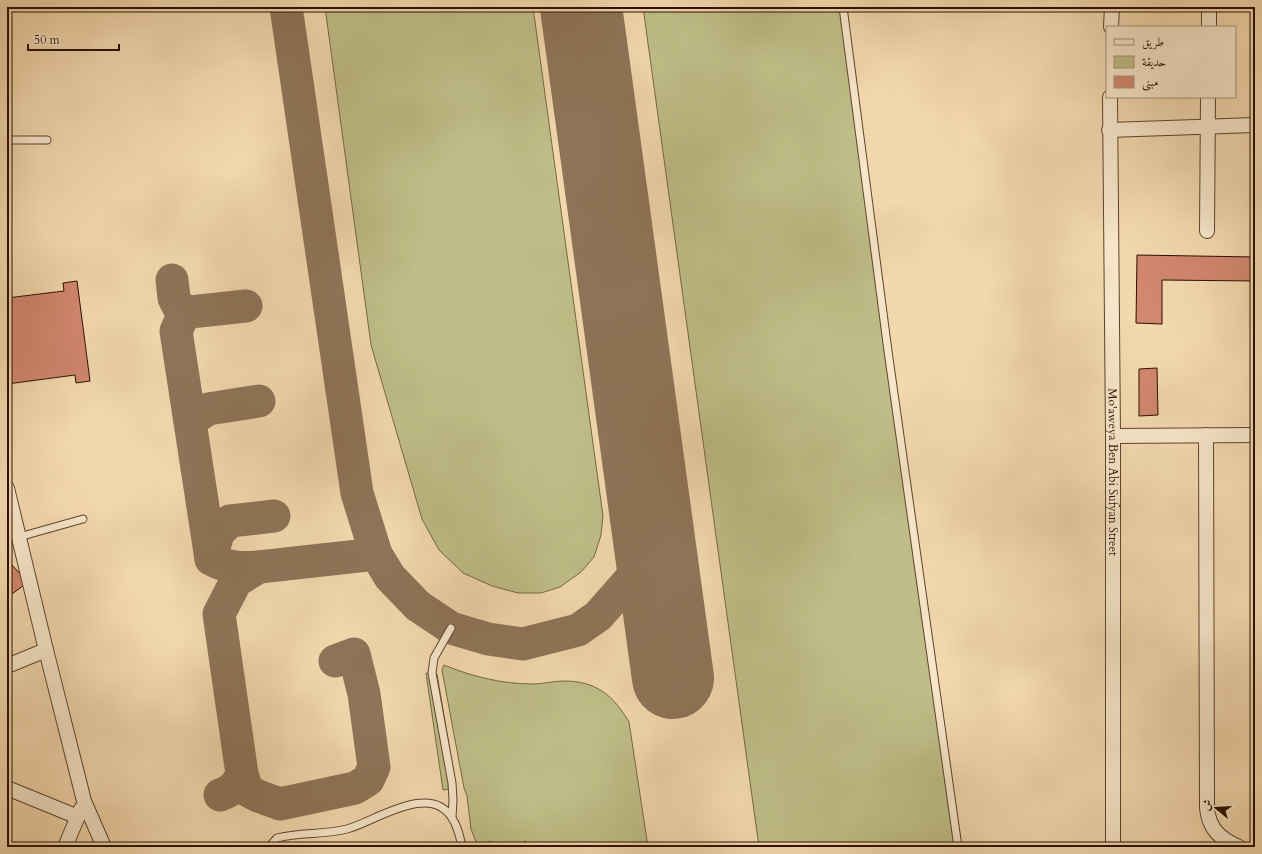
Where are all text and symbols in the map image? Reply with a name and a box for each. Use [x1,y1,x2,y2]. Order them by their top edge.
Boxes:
scale bar [28,26,119,52]
legend [1106,26,1236,98]
text: 50 m [34,32,61,48]
text: طريق [1142,34,1164,50]
text: حديقة [1142,54,1166,70]
text: مبنى [1142,74,1158,91]
street label: Mo'aweya Ben Abi Sufyan Street [1105,388,1121,556]
north arrow [1196,788,1236,828]
text: ش [1198,797,1216,813]

